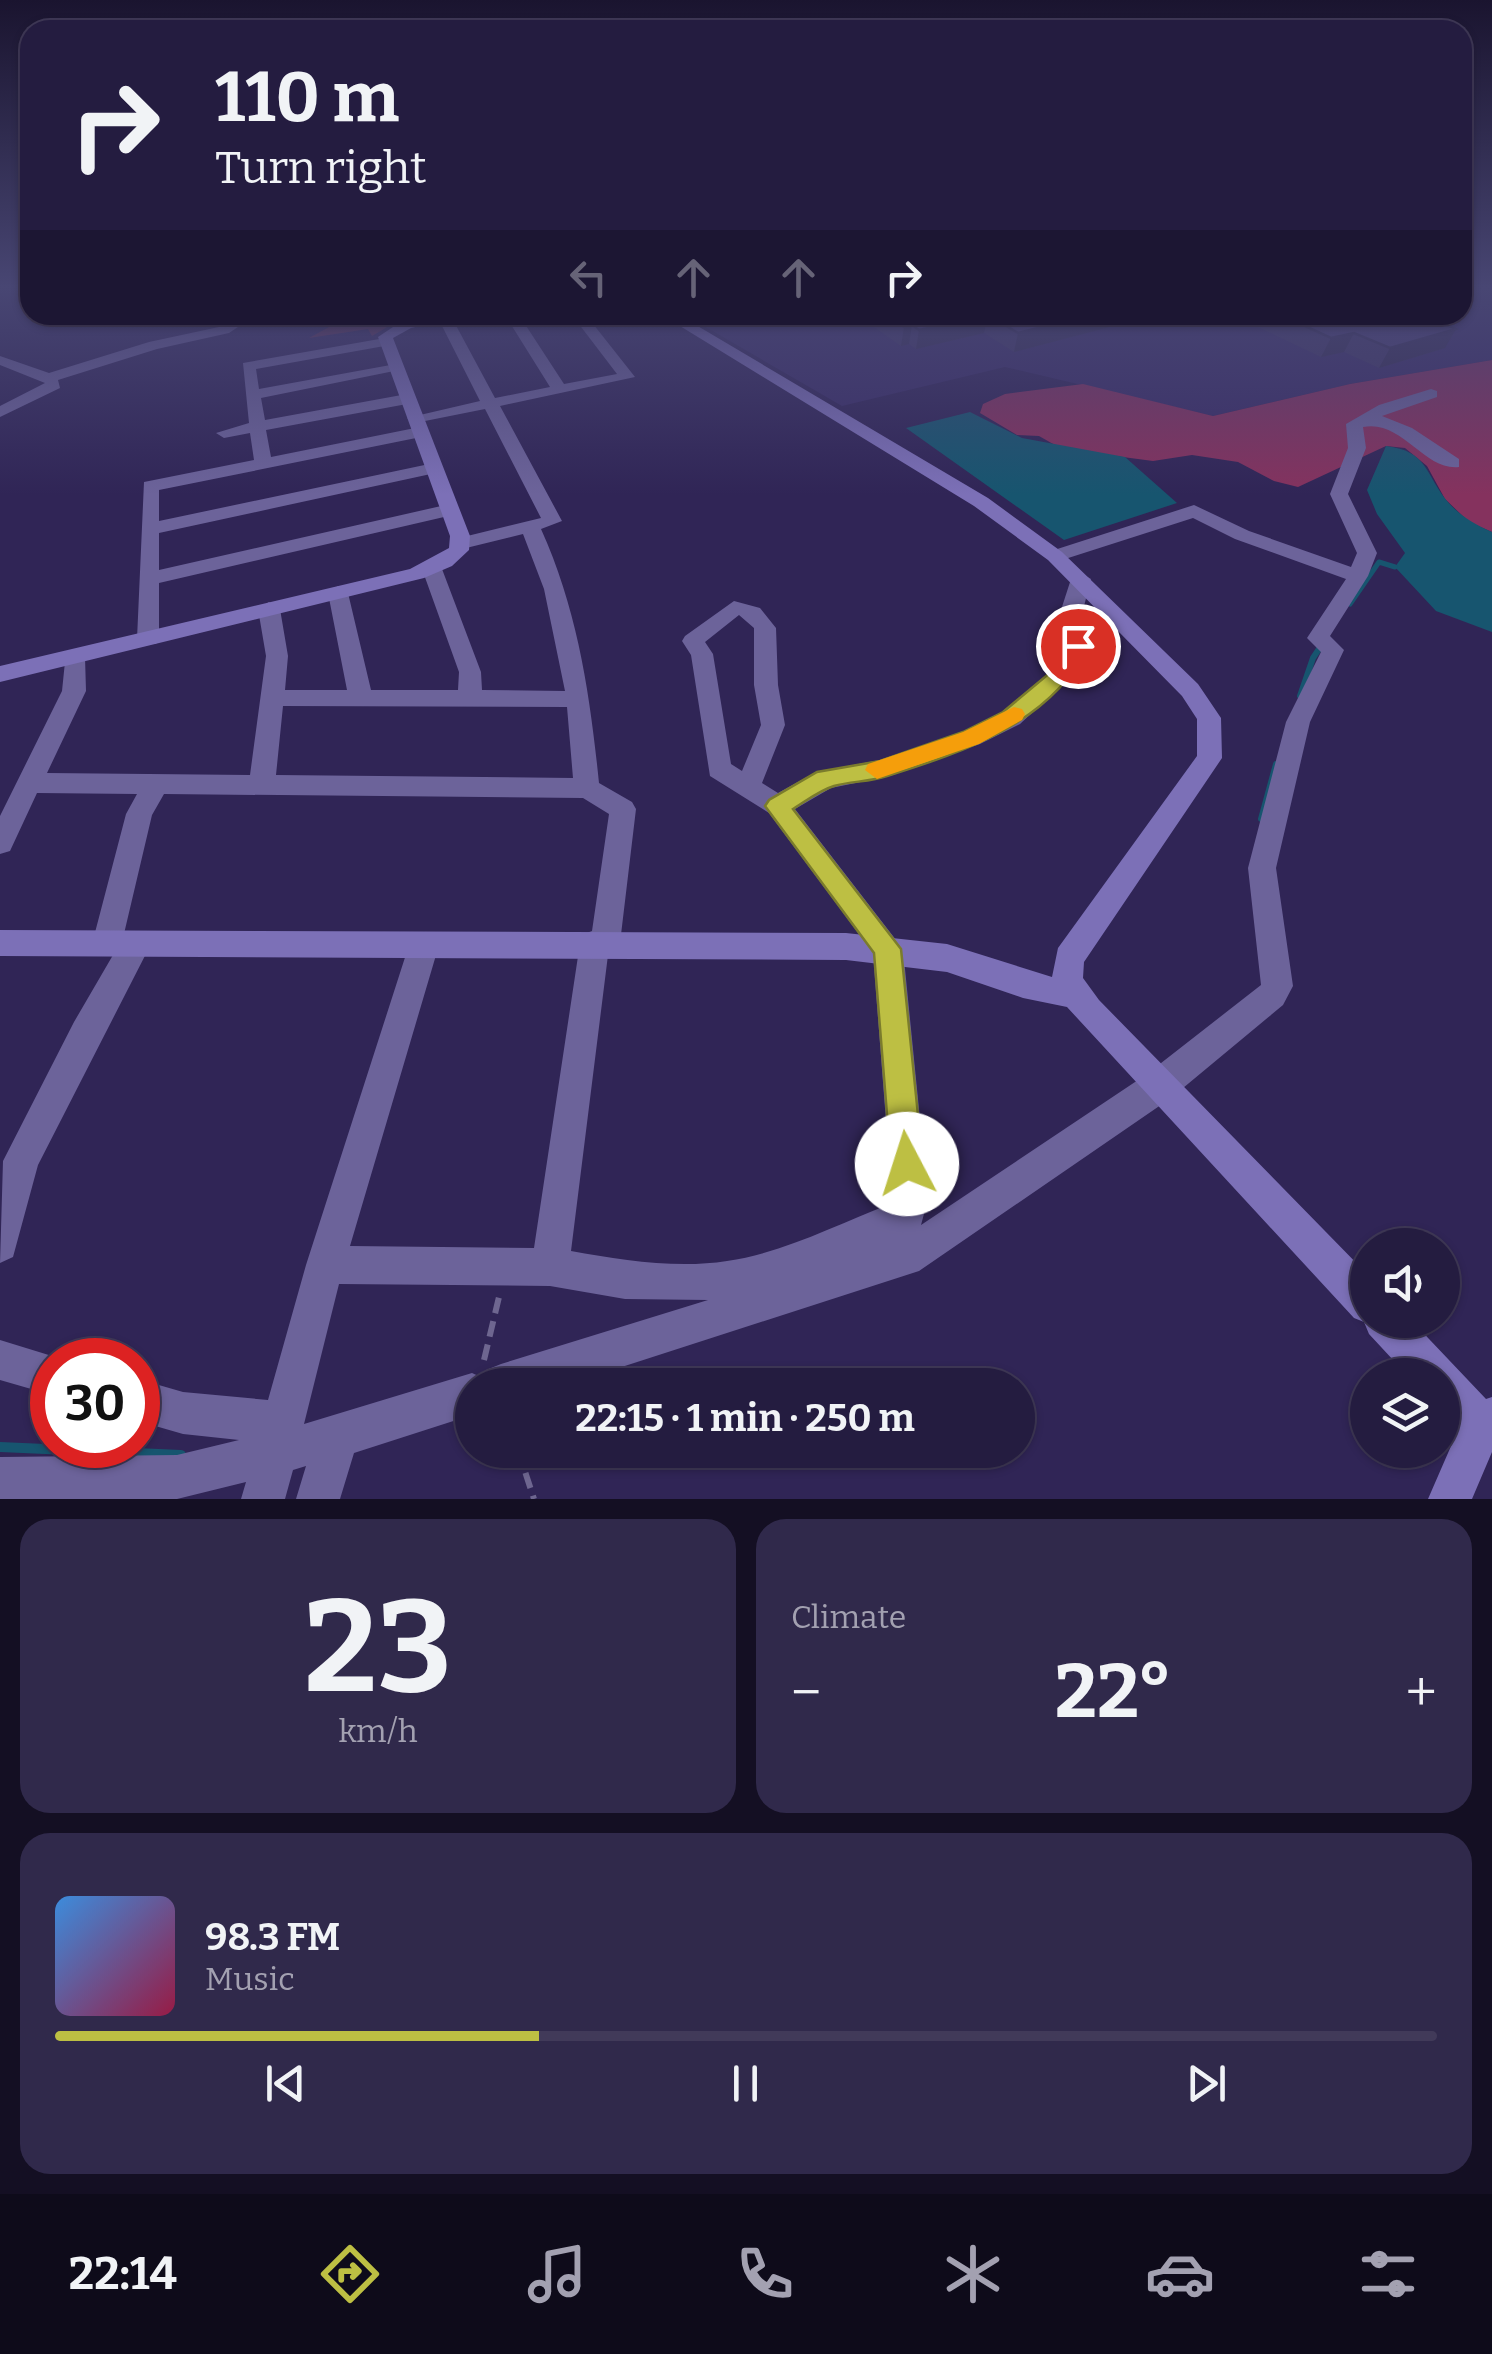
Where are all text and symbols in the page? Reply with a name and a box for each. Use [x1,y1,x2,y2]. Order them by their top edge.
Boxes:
text: 110 m [215,56,399,140]
icon: right [50,60,180,190]
text: Turn right [215,141,427,195]
icon: left [561,250,616,305]
icon: ahead [666,250,721,305]
icon: ahead [771,250,826,305]
icon: right [876,250,931,305]
pin [1036,604,1121,689]
icon: arrive [1051,619,1106,674]
position arrow [855,1112,959,1216]
map controls [1350,1228,1460,1468]
button: sound [1350,1228,1460,1338]
speed limit sign: 30 [30,1338,160,1468]
button: layers [1350,1358,1460,1468]
text: 22:15 · 1 min · 250 m [575,1395,915,1441]
text: 23 [304,1569,452,1725]
text: Climate [791,1598,906,1636]
text: 22° [1055,1647,1172,1737]
text: − [791,1660,821,1726]
text: + [1406,1660,1437,1726]
text: km/h [338,1712,418,1750]
text: 98.3 FM [205,1914,340,1960]
text: Music [205,1960,295,1998]
icon: previous [258,2056,313,2111]
icon: pause [718,2056,773,2111]
icon: next [1179,2056,1234,2111]
icon: directions [315,2239,385,2309]
icon: music [522,2239,592,2309]
icon: phone [730,2239,800,2309]
icon: climate [938,2239,1008,2309]
icon: car [1145,2239,1215,2309]
icon: filters [1353,2239,1423,2309]
text: 22:14 [69,2247,177,2301]

